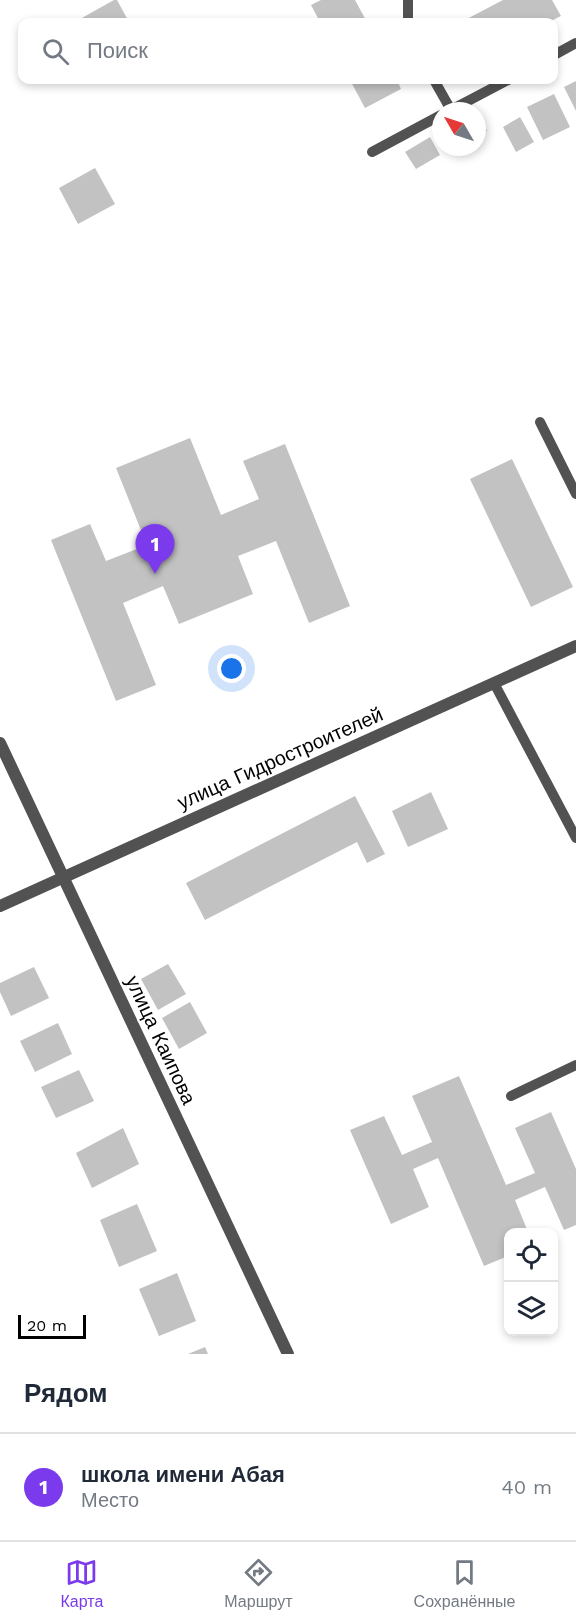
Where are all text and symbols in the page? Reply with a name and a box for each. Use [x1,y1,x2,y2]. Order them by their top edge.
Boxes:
search box [18,18,558,84]
icon: search [39,35,72,68]
text: Поиск [87,38,148,63]
north arrow [432,102,486,156]
pin: 1 [136,524,174,574]
your location [217,654,246,683]
street label: улица Гидростроителей [173,702,387,814]
street label: улица Каипова [121,972,202,1109]
map controls [504,1228,558,1336]
button: locate [504,1228,558,1282]
button: layers [504,1282,558,1336]
scale bar [18,1312,86,1340]
text: 20 m [27,1316,67,1335]
text: Рядом [24,1378,107,1408]
text: школа имени Абая [81,1462,285,1487]
text: 1 [39,1475,48,1499]
text: 40 m [501,1475,552,1499]
text: Место [81,1488,139,1512]
tab: Карта [61,1556,103,1611]
tab: Маршрут [224,1556,293,1611]
tab: Сохранённые [414,1556,515,1611]

